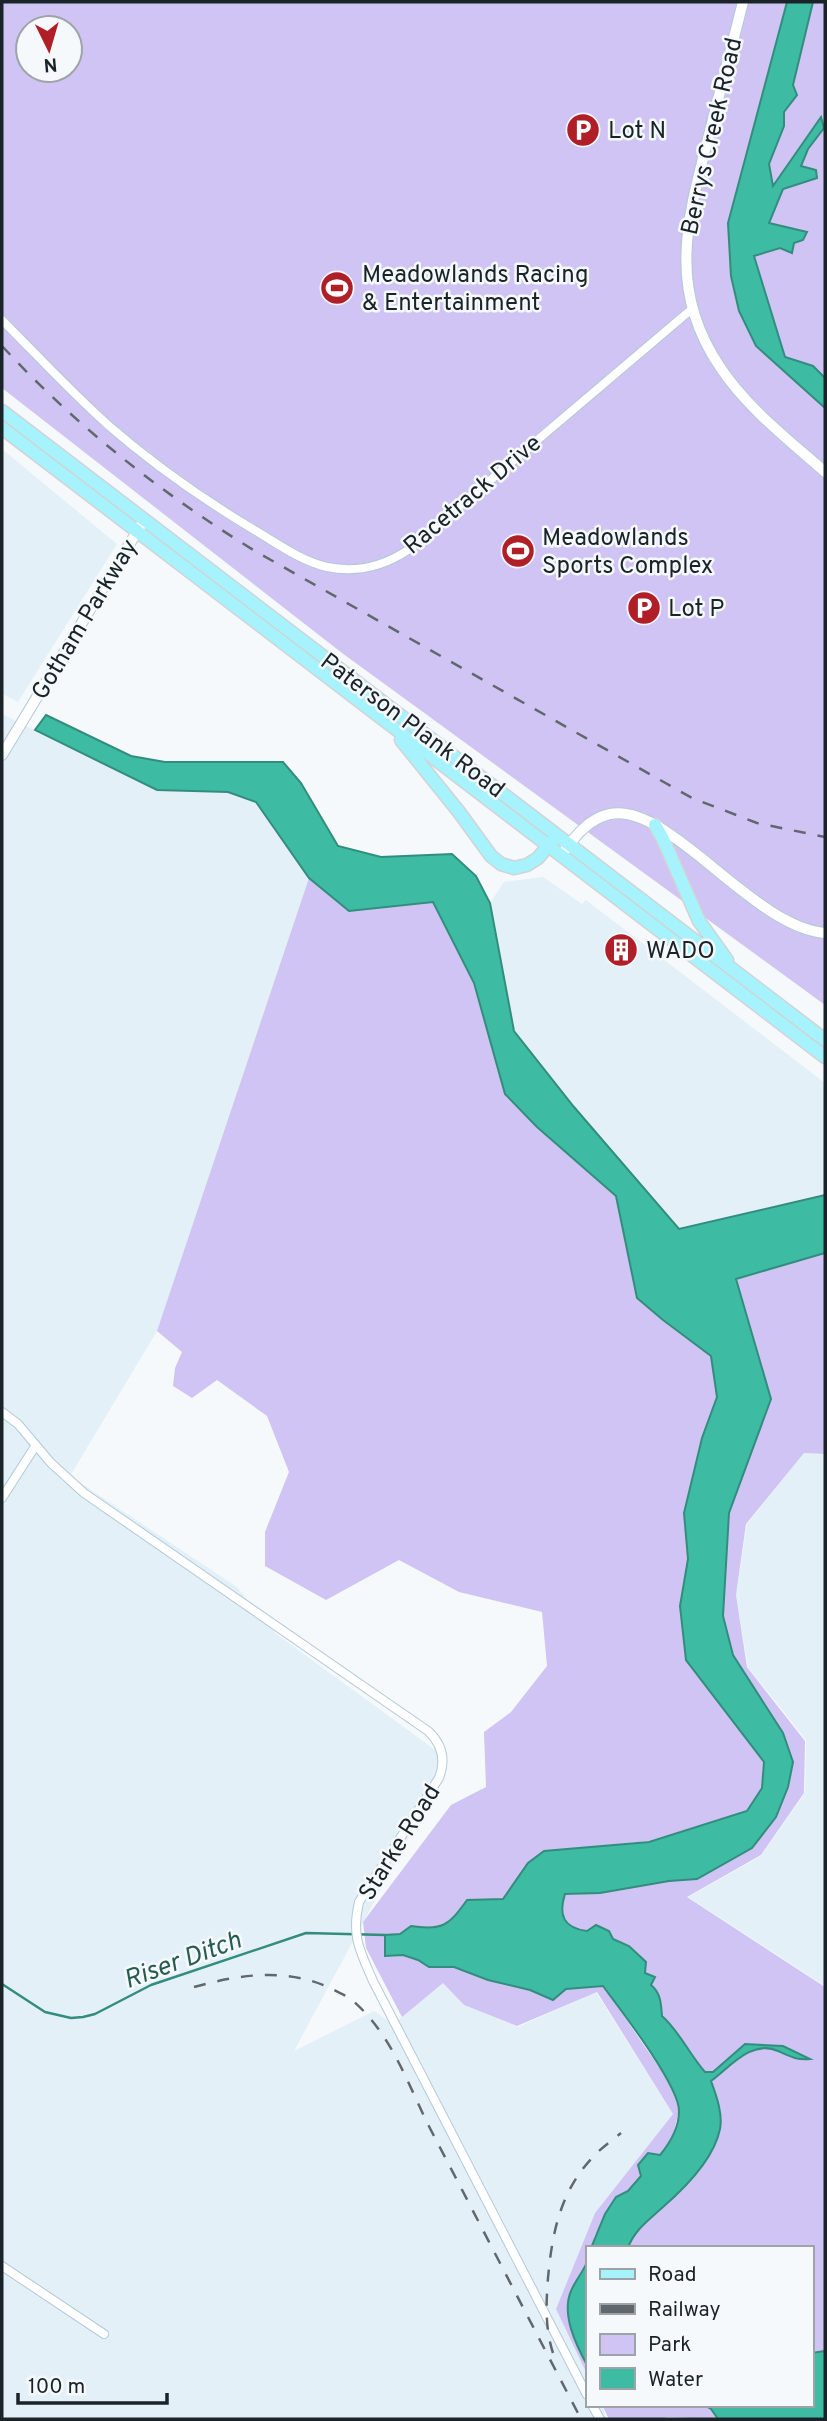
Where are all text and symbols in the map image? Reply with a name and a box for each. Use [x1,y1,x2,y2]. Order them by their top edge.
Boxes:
north arrow [14,14,84,84]
street label: Berrys Creek Road [676,35,750,238]
text: N [42,51,58,76]
parking icon: Lot N [564,111,602,149]
place label: Lot N [608,117,666,147]
place label: Meadowlands Racing & Entertainment [362,261,589,319]
sports icon: Meadowlands Racing & Entertainment [318,269,356,307]
street label: Racetrack Drive [398,429,548,562]
place label: Meadowlands Sports Complex [542,524,713,582]
sports icon: Meadowlands Sports Complex [499,532,537,570]
street label: Gotham Parkway [26,534,145,706]
parking icon: Lot P [625,589,663,627]
place label: Lot P [668,595,724,625]
street label: Paterson Plank Road [314,647,510,806]
building icon: WADO [602,931,640,969]
place label: WADO [646,937,715,967]
street label: Starke Road [353,1779,448,1907]
water label: Riser Ditch [120,1925,246,1998]
legend [586,2246,813,2407]
text: Road [648,2262,697,2289]
text: Railway [648,2297,721,2324]
text: Park [648,2332,691,2359]
scale bar [18,2362,166,2406]
text: Water [648,2367,703,2394]
text: 100 m [28,2374,85,2401]

